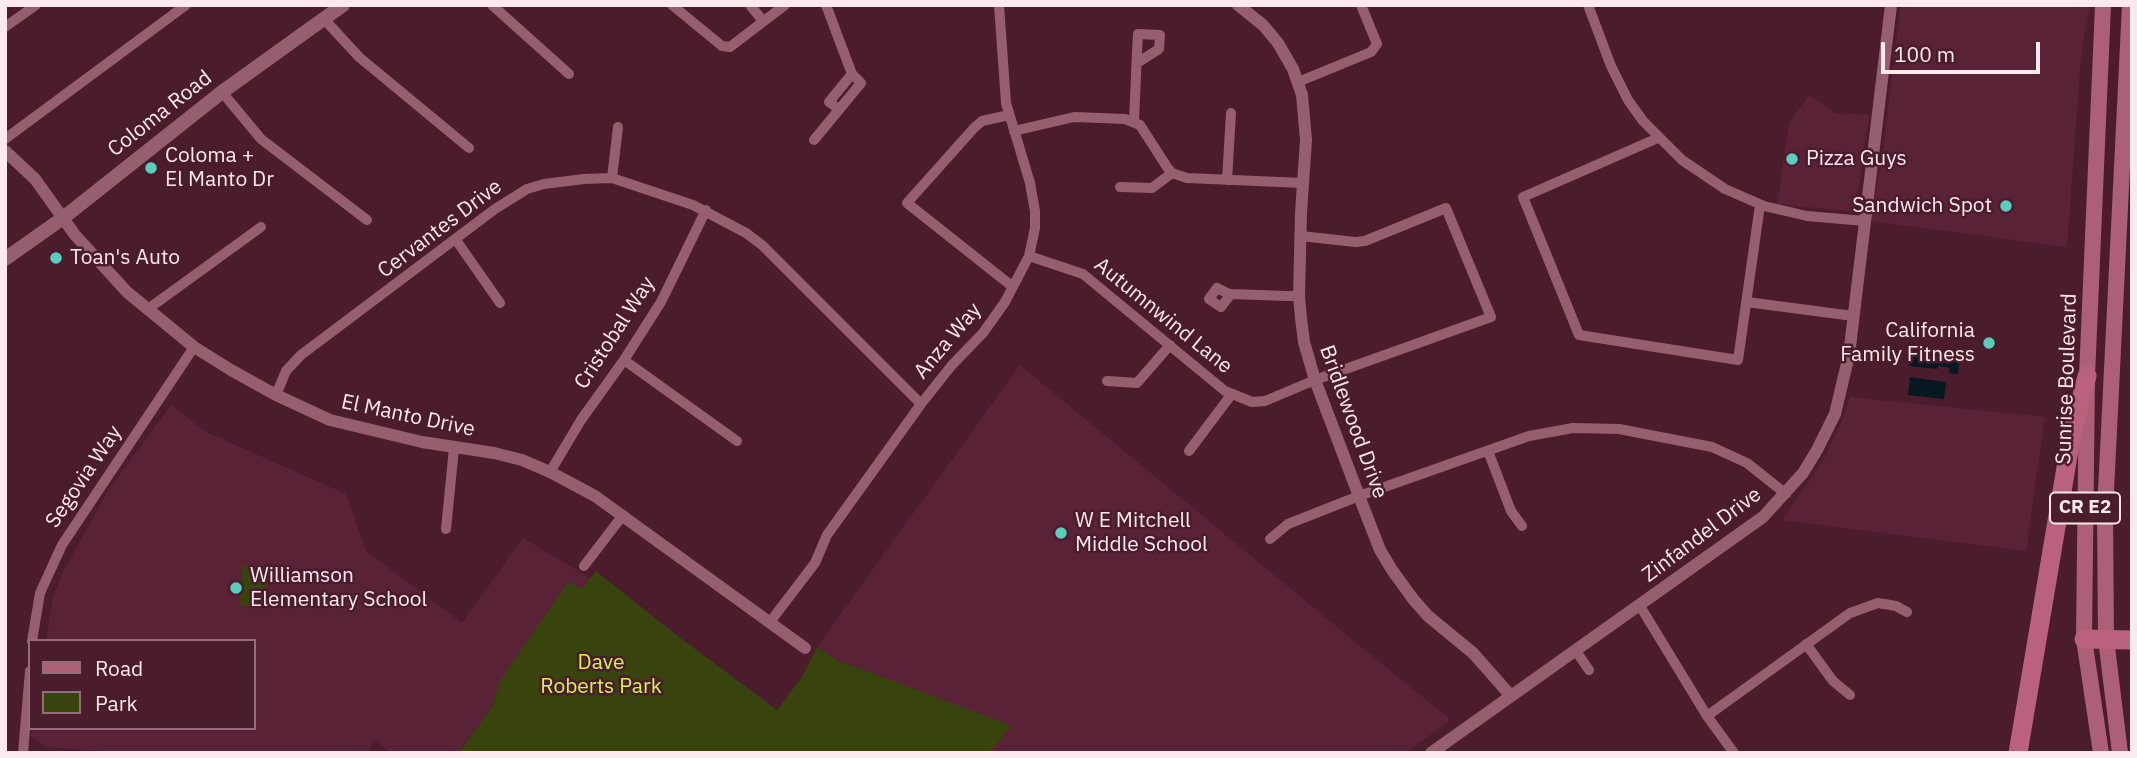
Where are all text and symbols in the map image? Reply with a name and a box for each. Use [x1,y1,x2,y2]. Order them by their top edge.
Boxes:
scale bar [1885,28,2044,72]
text: 100 m [1894,40,1955,68]
street label: Coloma Road [103,66,217,162]
place label: Coloma + El Manto Dr [165,143,274,193]
place label: Pizza Guys [1806,146,1907,172]
marker: Pizza Guys [1784,151,1800,167]
marker: Coloma + El Manto Dr [143,160,159,176]
street label: Cervantes Drive [373,174,507,284]
place label: Sandwich Spot [1852,193,1992,219]
marker: Sandwich Spot [1998,198,2014,214]
place label: Toan's Auto [70,245,180,271]
marker: Toan's Auto [48,250,64,266]
street label: Autumnwind Lane [1089,253,1237,379]
street label: Cristobal Way [569,272,661,394]
street label: Sunrise Boulevard [2051,293,2083,465]
street label: Anza Way [909,298,987,384]
place label: California Family Fitness [1840,318,1975,368]
marker: California Family Fitness [1981,335,1997,351]
street label: Bridlewood Drive [1314,342,1392,502]
street label: El Manto Drive [339,390,477,442]
street label: Segovia Way [41,421,127,533]
street label: Zinfandel Drive [1638,482,1766,588]
road number: CR E2 [2050,492,2120,524]
place label: W E Mitchell Middle School [1075,508,1208,558]
marker: W E Mitchell Middle School [1053,525,1069,541]
place label: Williamson Elementary School [250,563,427,613]
marker: Williamson Elementary School [228,580,244,596]
legend [28,639,256,730]
park label: Dave Roberts Park [540,650,662,700]
text: Road [95,654,143,682]
text: Park [95,689,138,717]

